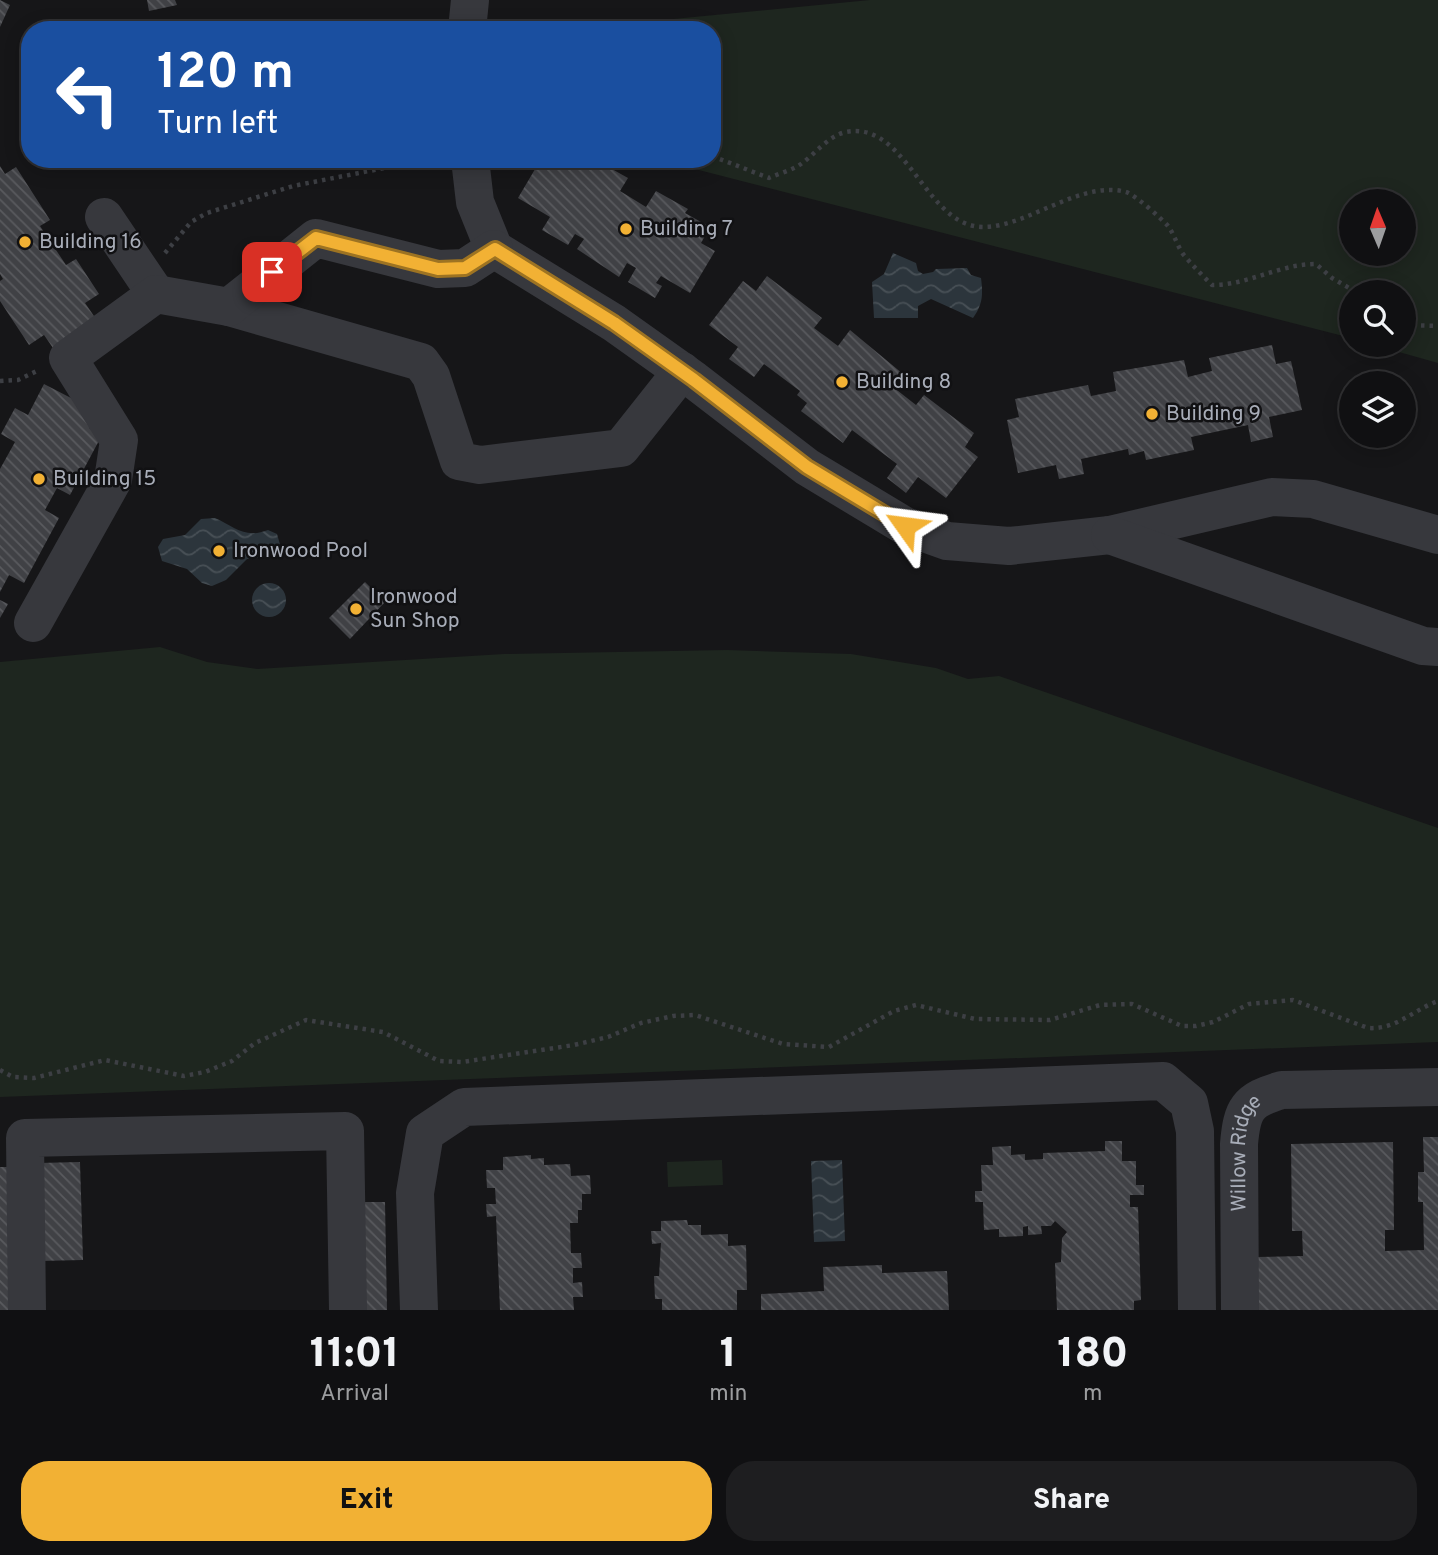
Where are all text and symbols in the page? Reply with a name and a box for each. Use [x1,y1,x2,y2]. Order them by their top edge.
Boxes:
text: 120 m [157,44,294,106]
icon: left [42,49,133,140]
text: Turn left [157,105,278,145]
north arrow [1339,189,1416,266]
map controls [1339,189,1416,448]
place label: Building 7 [640,216,733,243]
marker: Building 7 [618,221,634,237]
place label: Building 16 [39,229,142,256]
marker: Building 16 [17,234,33,250]
pin [242,242,302,302]
icon: arrive [253,253,291,291]
button: search [1339,280,1416,357]
place label: Building 8 [856,369,951,396]
button: layers [1339,371,1416,448]
marker: Building 8 [834,374,850,390]
place label: Building 9 [1166,401,1261,428]
marker: Building 9 [1144,406,1160,422]
place label: Building 15 [53,466,156,493]
marker: Building 15 [31,471,47,487]
position arrow [868,489,942,563]
place label: Ironwood Pool [233,538,368,565]
marker: Ironwood Pool [211,543,227,559]
place label: Ironwood Sun Shop [370,584,460,635]
marker: Ironwood Sun Shop [348,601,364,617]
street label: Willow Ridge [1225,1088,1267,1212]
text: 11:01 [310,1329,400,1382]
text: 1 [720,1329,737,1382]
text: 180 [1057,1329,1128,1382]
text: Arrival [320,1380,389,1409]
text: min [709,1380,748,1409]
text: m [1083,1380,1103,1409]
button: Exit [21,1461,712,1541]
button: Share [726,1461,1417,1541]

